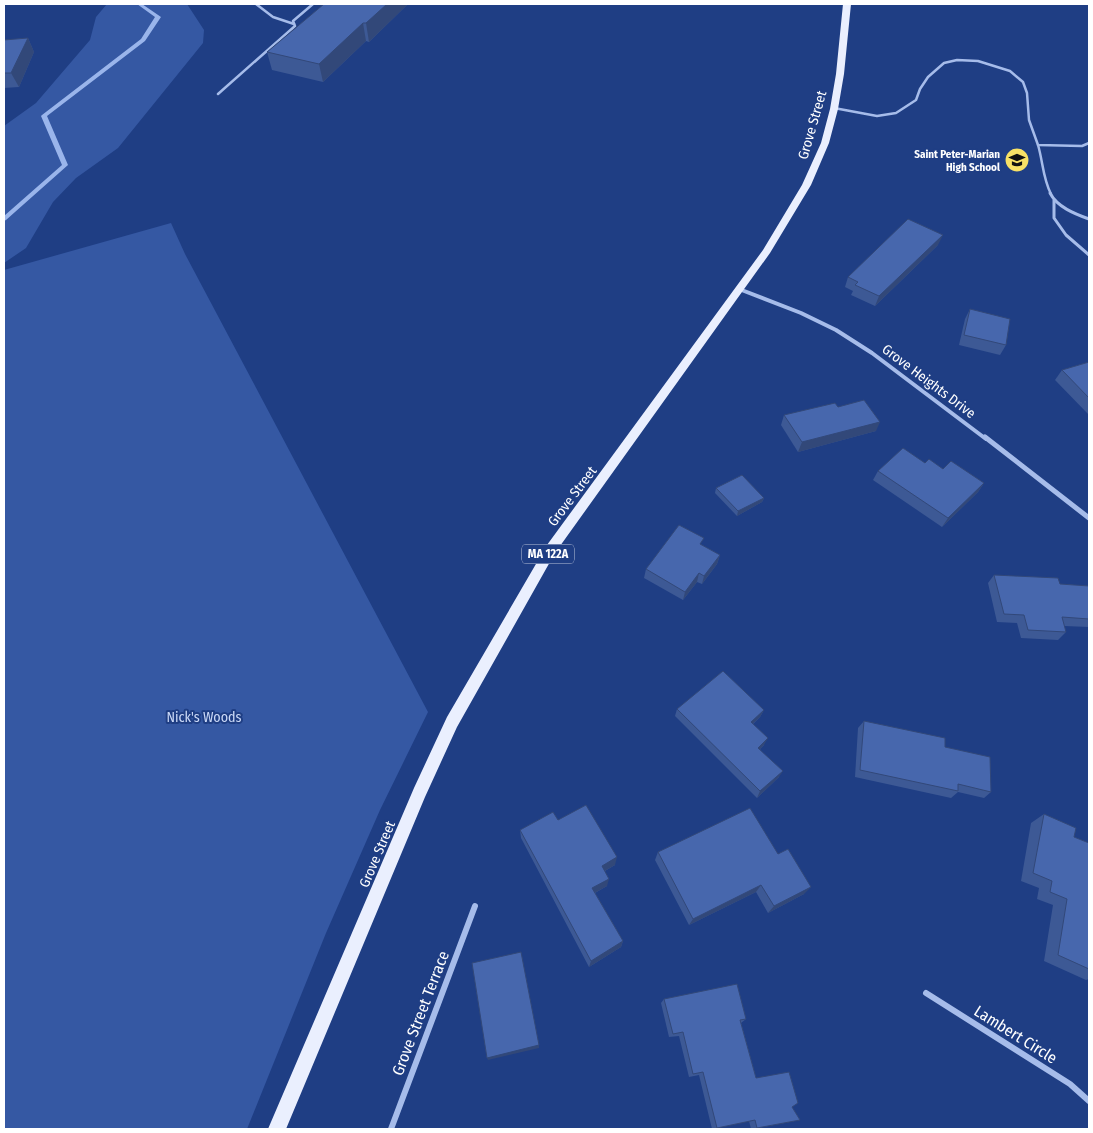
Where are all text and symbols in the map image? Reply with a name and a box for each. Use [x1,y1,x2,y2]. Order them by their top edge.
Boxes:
street label: Grove Street [795,88,831,161]
school or university icon: Saint Peter-Marian High School [1004,147,1030,173]
place label: Saint Peter-Marian High School [914,148,1001,174]
street label: Grove Heights Drive [879,341,979,422]
street label: Grove Street [544,463,601,530]
road number: MA 122A [522,544,574,564]
park label: Nick's Woods [166,709,242,726]
street label: Grove Street [356,818,399,890]
street label: Grove Street Terrace [388,948,453,1078]
street label: Lambert Circle [971,1001,1061,1068]

